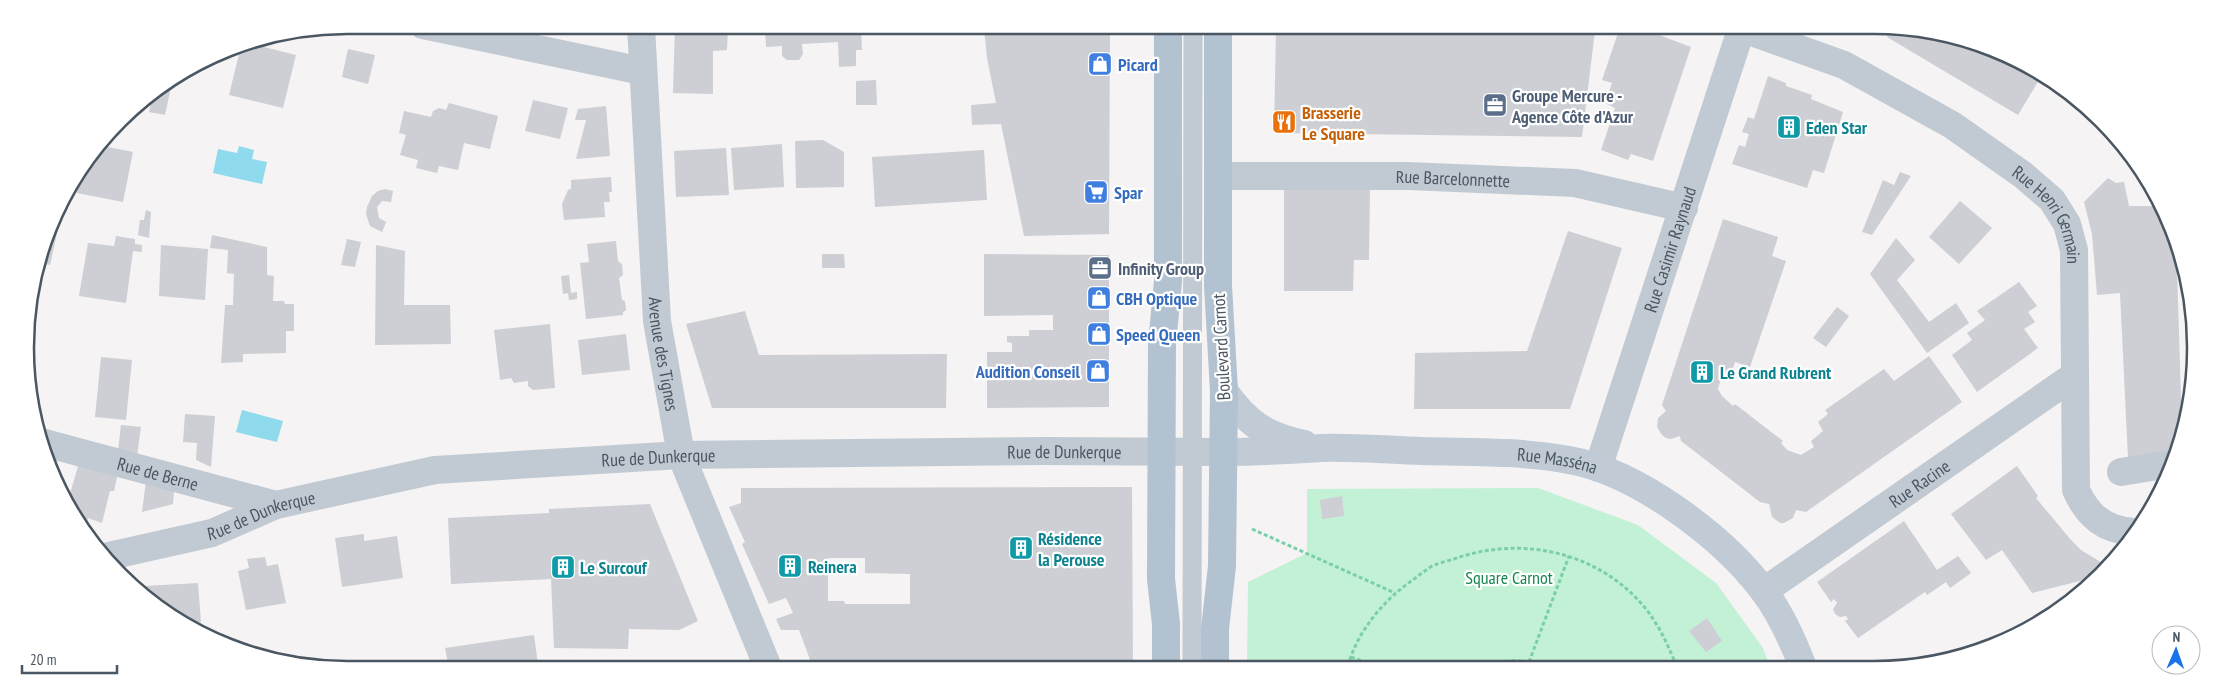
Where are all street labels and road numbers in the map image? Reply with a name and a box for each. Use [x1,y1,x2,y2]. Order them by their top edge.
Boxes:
street label: Rue Henri Germain [2008,160,2086,264]
street label: Rue Barcelonnette [1396,164,1511,192]
street label: Rue Casimir Raynaud [1638,184,1701,315]
street label: Boulevard Carnot [1207,293,1235,401]
street label: Avenue des Tignes [644,296,684,413]
street label: Rue de Dunkerque [1007,439,1121,463]
street label: Rue Masséna [1516,442,1601,478]
street label: Rue de Dunkerque [601,443,716,471]
street label: Rue de Berne [115,451,201,495]
street label: Rue Racine [1884,454,1954,512]
street label: Rue de Dunkerque [205,485,317,545]

